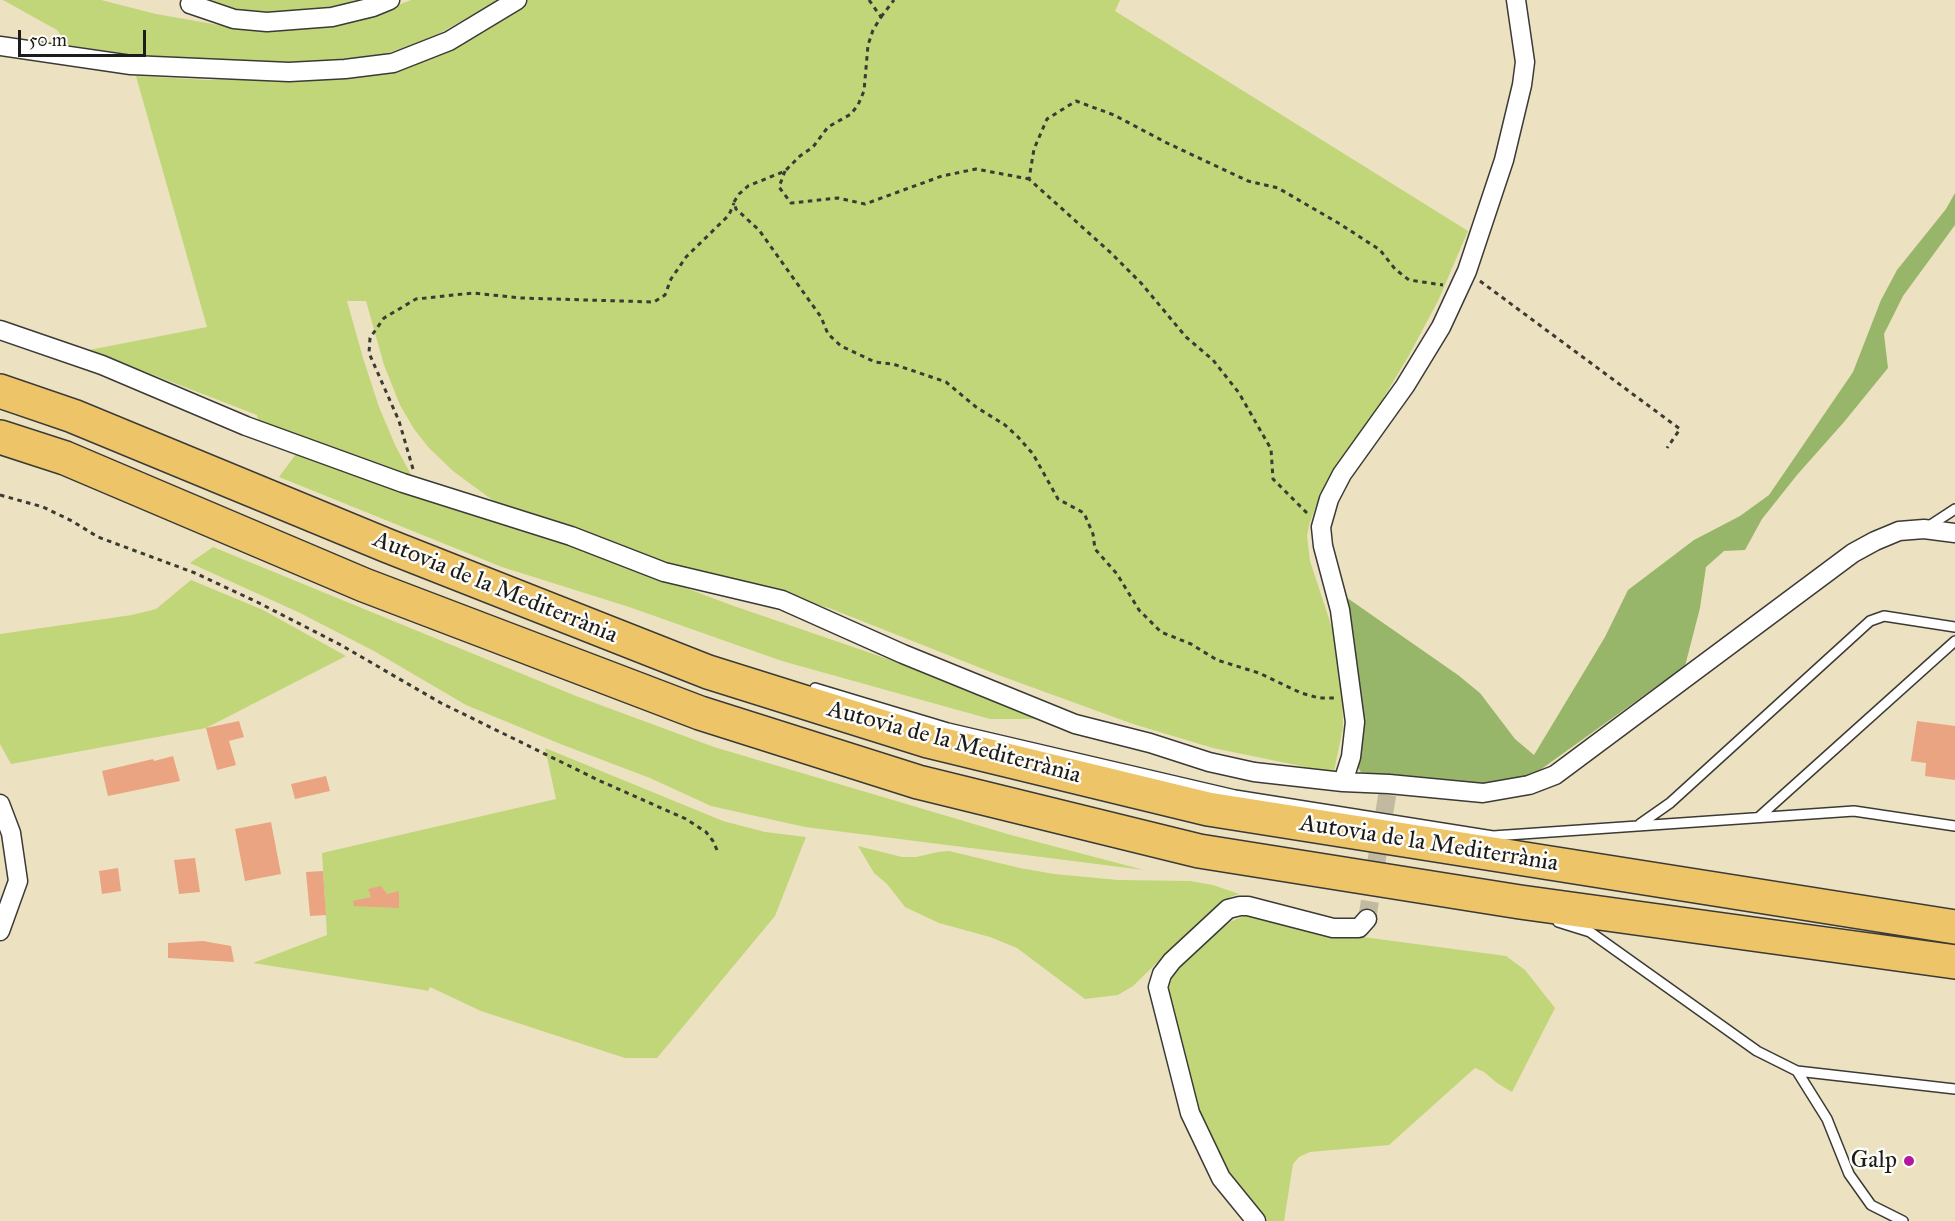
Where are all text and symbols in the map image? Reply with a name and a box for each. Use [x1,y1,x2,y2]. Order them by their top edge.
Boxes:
scale bar [21,18,148,56]
text: 50 m [29,29,67,51]
street label: Autovia de la Mediterrània [369,526,621,650]
street label: Autovia de la Mediterrània [824,695,1084,791]
street label: Autovia de la Mediterrània [1298,809,1560,879]
place label: Galp [1851,1147,1897,1175]
marker: Galp [1902,1154,1916,1168]

